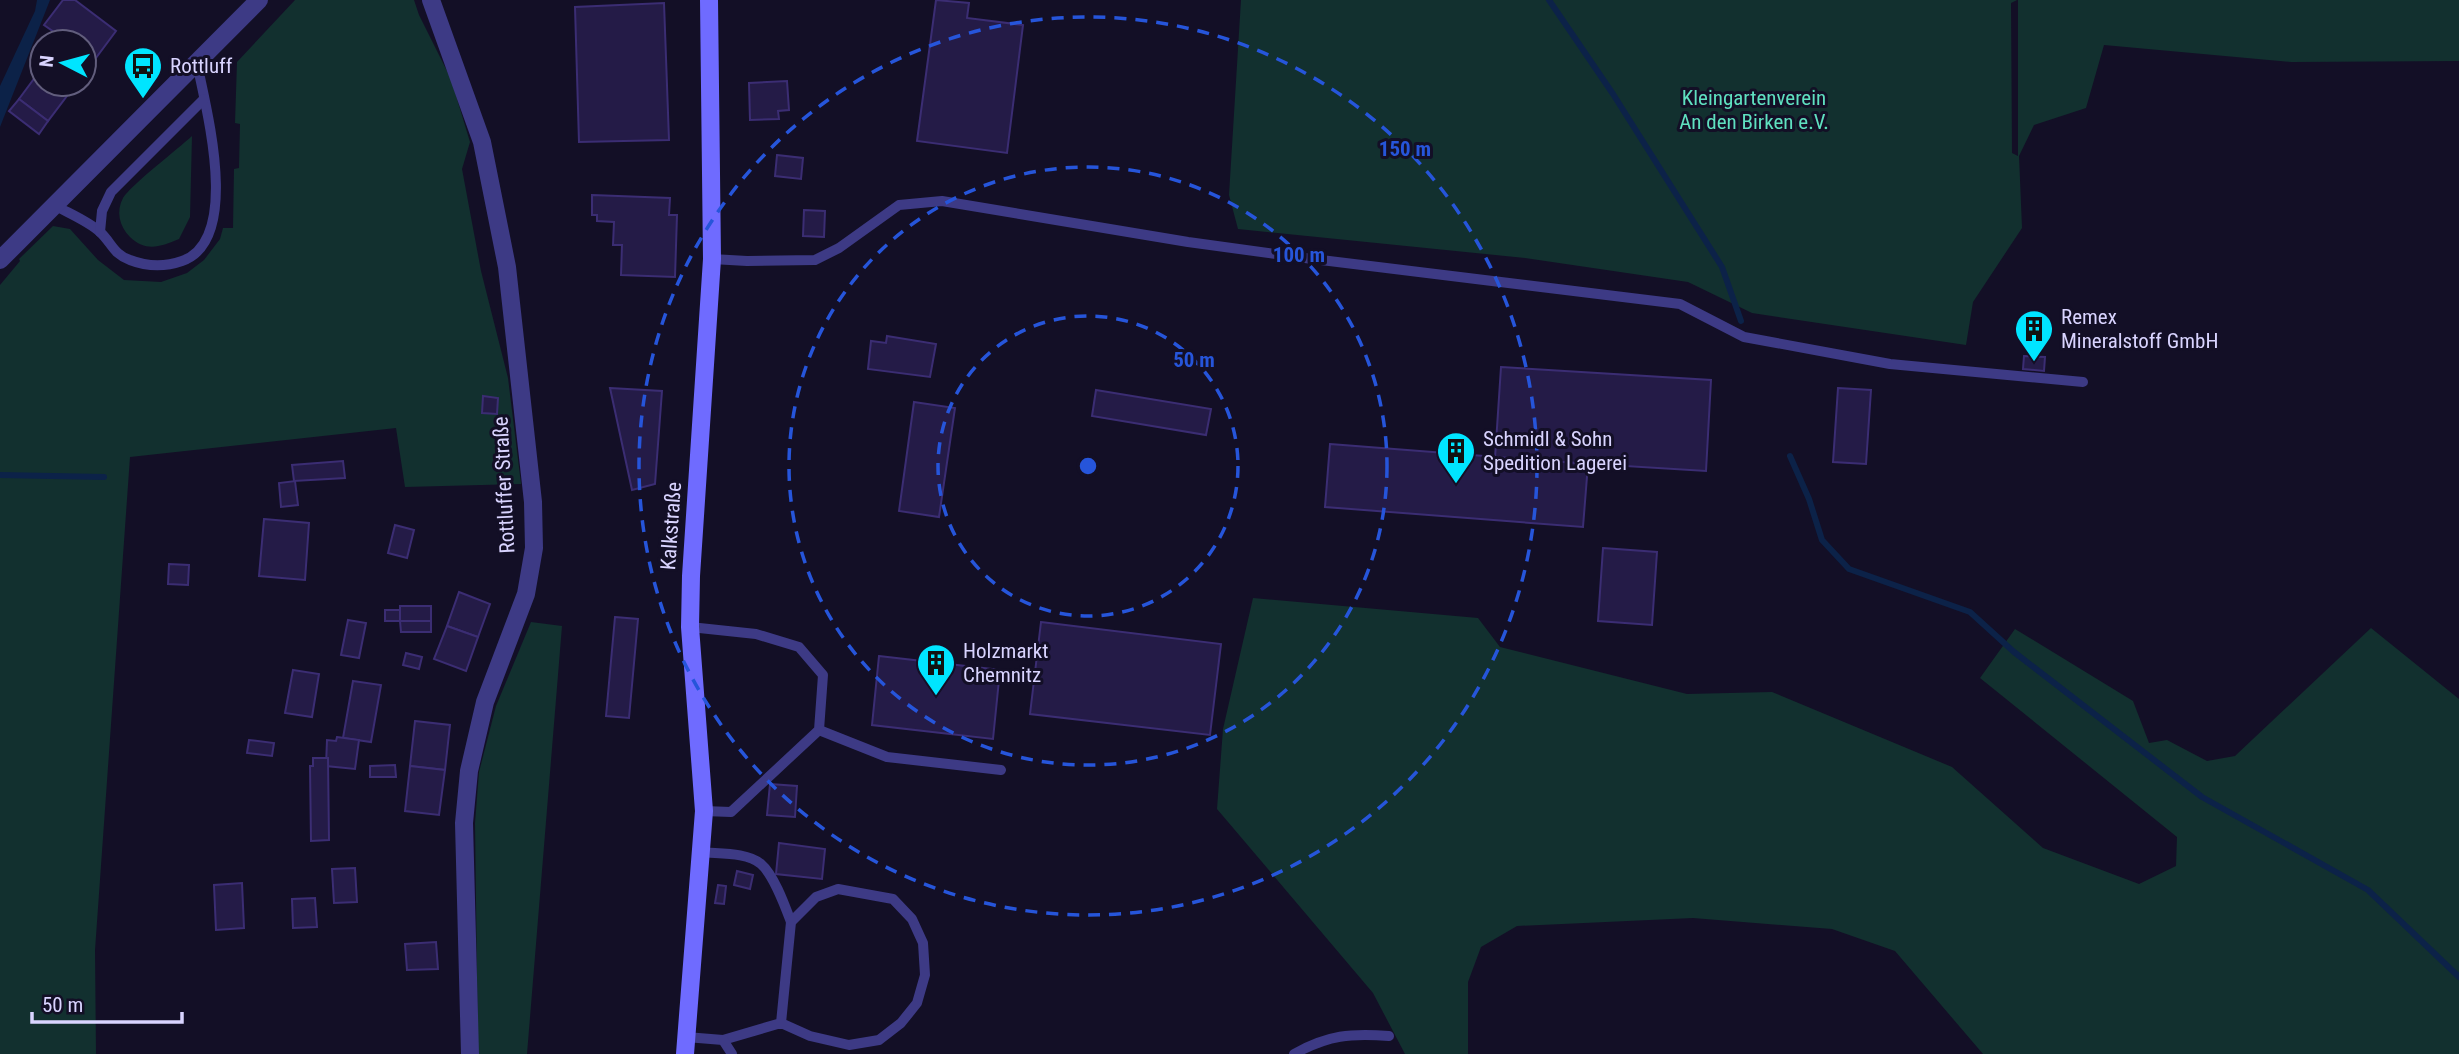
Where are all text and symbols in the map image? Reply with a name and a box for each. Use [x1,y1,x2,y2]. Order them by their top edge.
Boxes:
north arrow [28,28,98,98]
bus stop icon: Rottluff [122,45,164,100]
text: N [35,54,59,68]
place label: Rottluff [170,54,233,78]
park label: Kleingartenverein An den Birken e.V. [1679,86,1829,134]
text: 150 m [1379,137,1431,161]
text: 100 m [1273,243,1325,267]
place label: Remex Mineralstoff GmbH [2061,305,2218,353]
building icon: Remex Mineralstoff GmbH [2013,308,2055,363]
text: 50 m [1173,348,1215,372]
street label: Rottluffer Straße [488,416,520,554]
place label: Schmidl & Sohn Spedition Lagerei [1483,427,1627,475]
building icon: Schmidl & Sohn Spedition Lagerei [1435,430,1477,485]
centre of rings [1076,454,1100,478]
street label: Kalkstraße [656,481,686,571]
place label: Holzmarkt Chemnitz [963,639,1049,687]
building icon: Holzmarkt Chemnitz [915,642,957,697]
scale bar [32,981,182,1025]
text: 50 m [42,993,83,1017]

